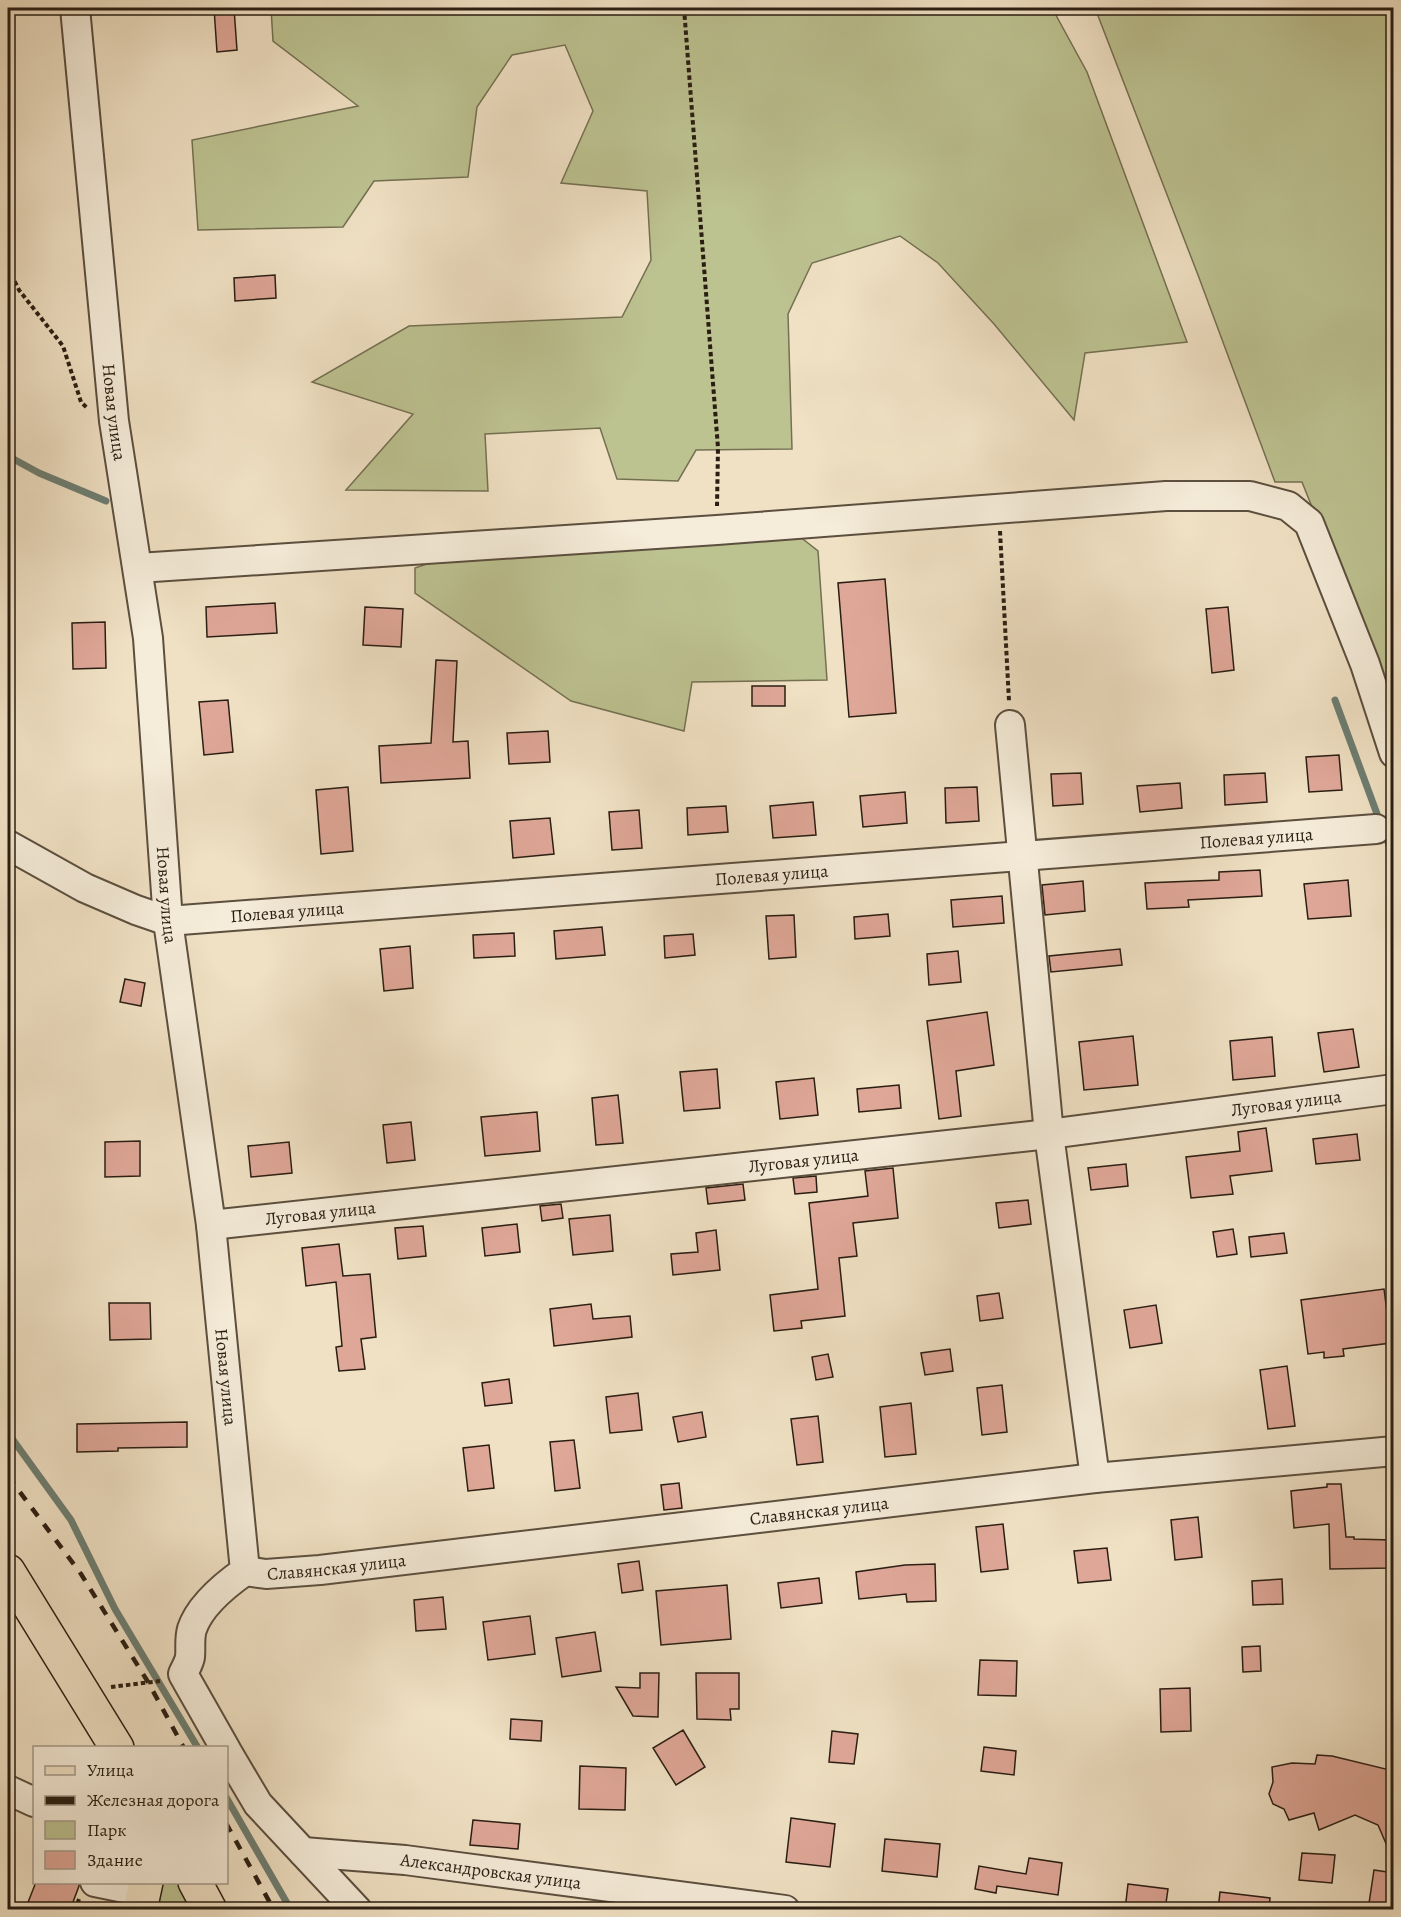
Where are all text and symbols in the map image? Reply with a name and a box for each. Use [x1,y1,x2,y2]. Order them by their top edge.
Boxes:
street label: Новая улица [97,363,132,463]
street label: Полевая улица [1199,822,1315,854]
street label: Новая улица [151,845,183,946]
street label: Полевая улица [714,859,830,891]
street label: Полевая улица [229,896,345,928]
street label: Луговая улица [1229,1084,1343,1122]
street label: Луговая улица [747,1143,861,1179]
street label: Луговая улица [264,1195,378,1231]
street label: Новая улица [209,1327,243,1427]
street label: Славянская улица [748,1491,891,1531]
street label: Славянская улица [266,1548,408,1586]
legend [33,1746,228,1884]
text: Улица [87,1758,135,1782]
text: Железная дорога [87,1788,220,1812]
text: Парк [87,1818,127,1842]
street label: Александровская улица [398,1847,584,1895]
text: Здание [87,1848,143,1872]

